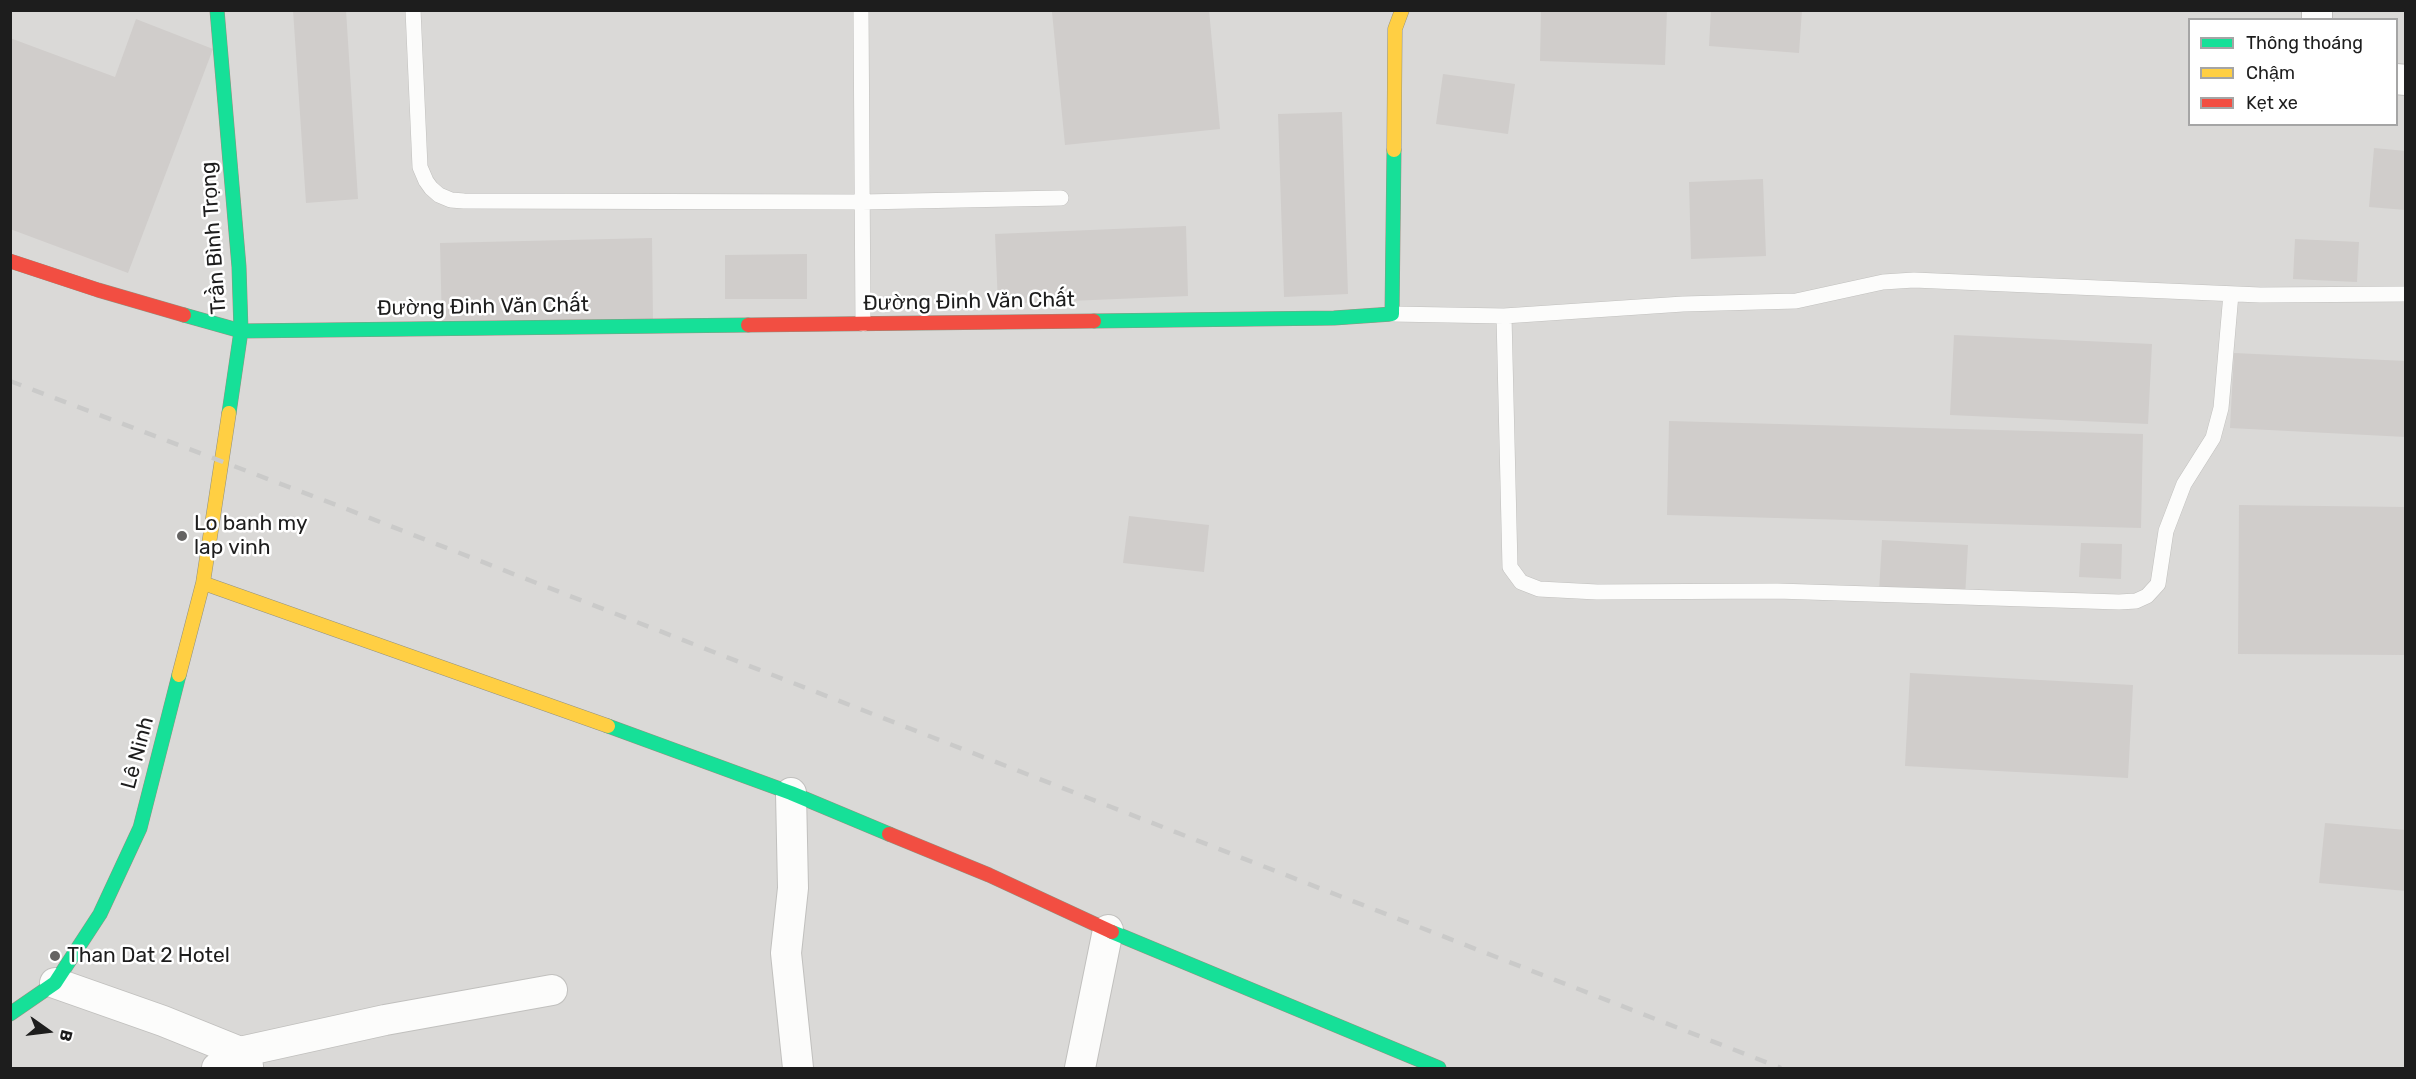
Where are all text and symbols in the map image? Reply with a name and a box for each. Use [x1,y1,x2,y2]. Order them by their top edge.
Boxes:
legend [2188,18,2398,126]
text: Thông thoáng [2246,32,2363,54]
text: Chậm [2246,62,2295,84]
text: Kẹt xe [2246,92,2298,114]
street label: Trần Bình Trọng [196,161,232,315]
street label: Đường Đinh Văn Chất [863,288,1075,316]
street label: Đường Đinh Văn Chất [377,293,589,321]
place label: Lo banh my lap vinh [194,511,307,561]
marker: Lo banh my lap vinh [175,529,189,543]
street label: Lê Ninh [116,714,160,792]
place label: Than Dat 2 Hotel [67,943,230,969]
marker: Than Dat 2 Hotel [48,949,62,963]
north arrow [18,1001,78,1061]
text: B [55,1028,77,1043]

